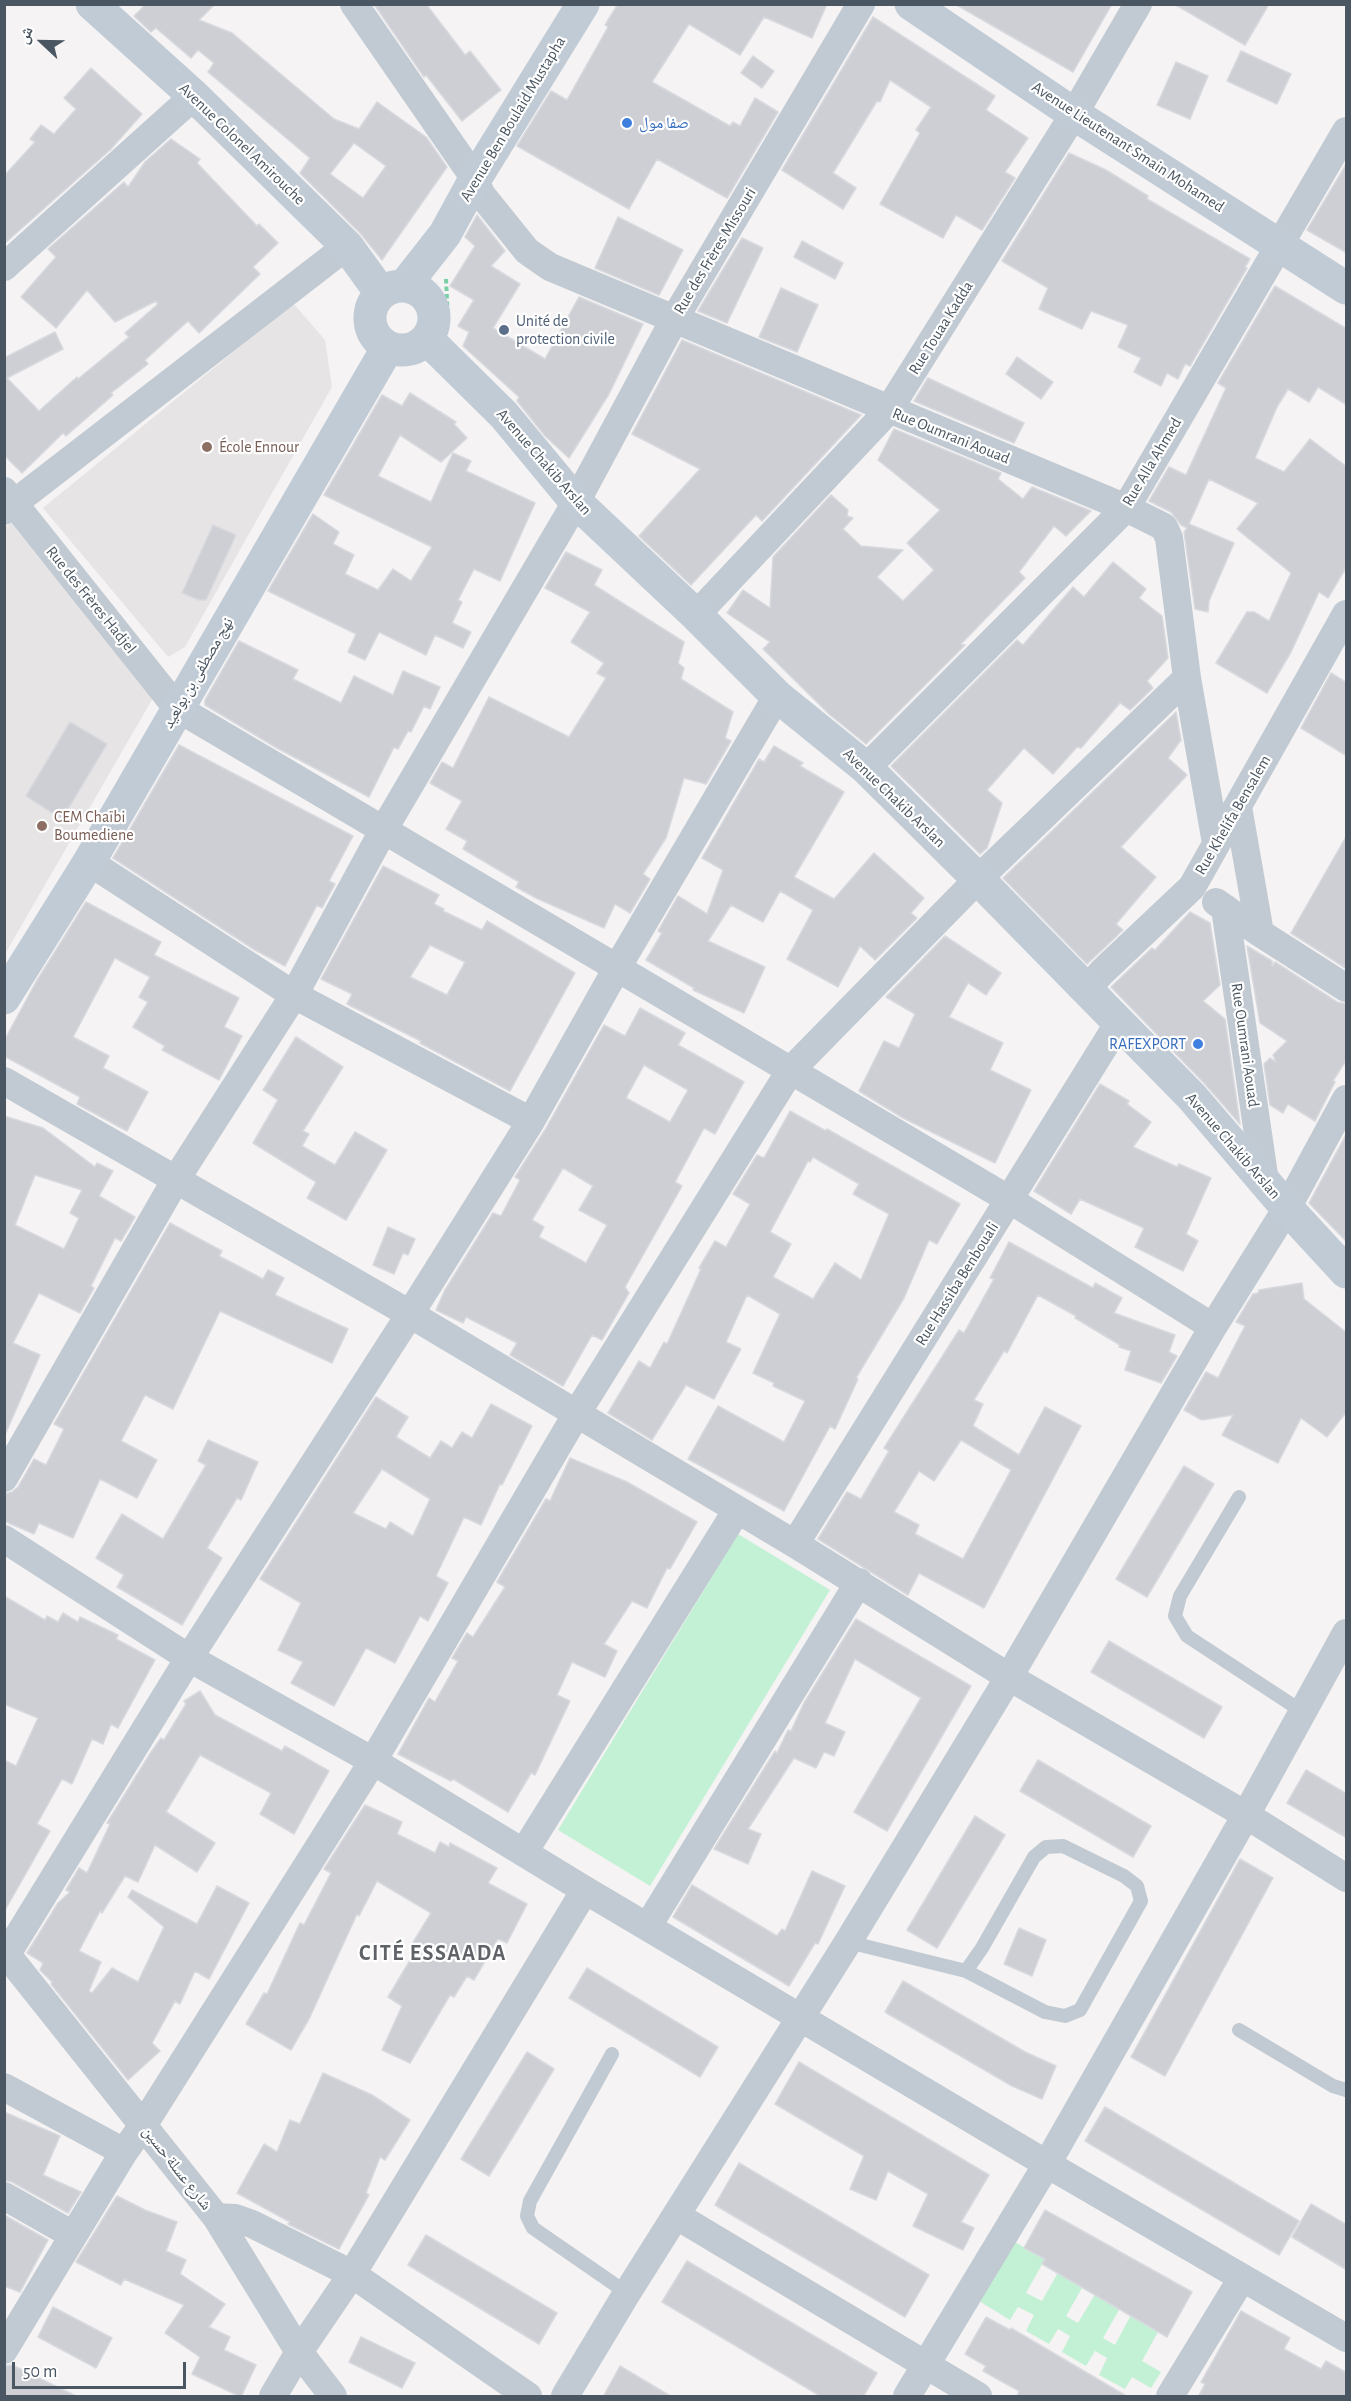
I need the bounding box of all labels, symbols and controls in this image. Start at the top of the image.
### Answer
north arrow [12,12,72,72]
text: ش [15,24,36,46]
street label: Avenue Ben Boulaid Mustapha [456,33,570,205]
street label: Avenue Lieutenant Smain Mohamed [1028,78,1228,216]
street label: Avenue Colonel Amirouche [175,79,309,209]
place label: صفا مول [639,113,689,133]
marker: صفا مول [620,116,634,130]
street label: Rue des Frères Missouri [670,184,760,318]
street label: Rue Touaa Kadda [905,278,977,378]
place label: Unité de protection civile [516,311,615,349]
marker: Unité de protection civile [497,323,511,337]
street label: Rue Oumrani Aouad [889,404,1013,468]
street label: Avenue Chakib Arslan [492,405,596,519]
street label: Rue Alla Ahmed [1118,414,1186,510]
place label: École Ennour [219,437,299,457]
marker: École Ennour [200,440,214,454]
street label: Rue des Frères Hadjel [42,542,140,658]
street label: نهج مصطفى بن بولعيد [158,614,238,732]
street label: Avenue Chakib Arslan [839,744,949,852]
street label: Rue Khelifa Bensalem [1191,752,1275,878]
place label: CEM Chaïbi Boumediene [54,807,134,845]
marker: CEM Chaïbi Boumediene [35,819,49,833]
street label: Rue Oumrani Aouad [1227,982,1263,1108]
place label: RAFEXPORT [1109,1034,1186,1054]
marker: RAFEXPORT [1191,1037,1205,1051]
street label: Avenue Chakib Arslan [1181,1089,1285,1203]
street label: Rue Hassiba Benbouali [911,1219,1003,1349]
district label: CITÉ ESSAADA [359,1940,507,1966]
street label: شارع عسلة حسين [138,2122,216,2214]
scale bar [15,2350,189,2388]
text: 50 m [23,2363,57,2381]

